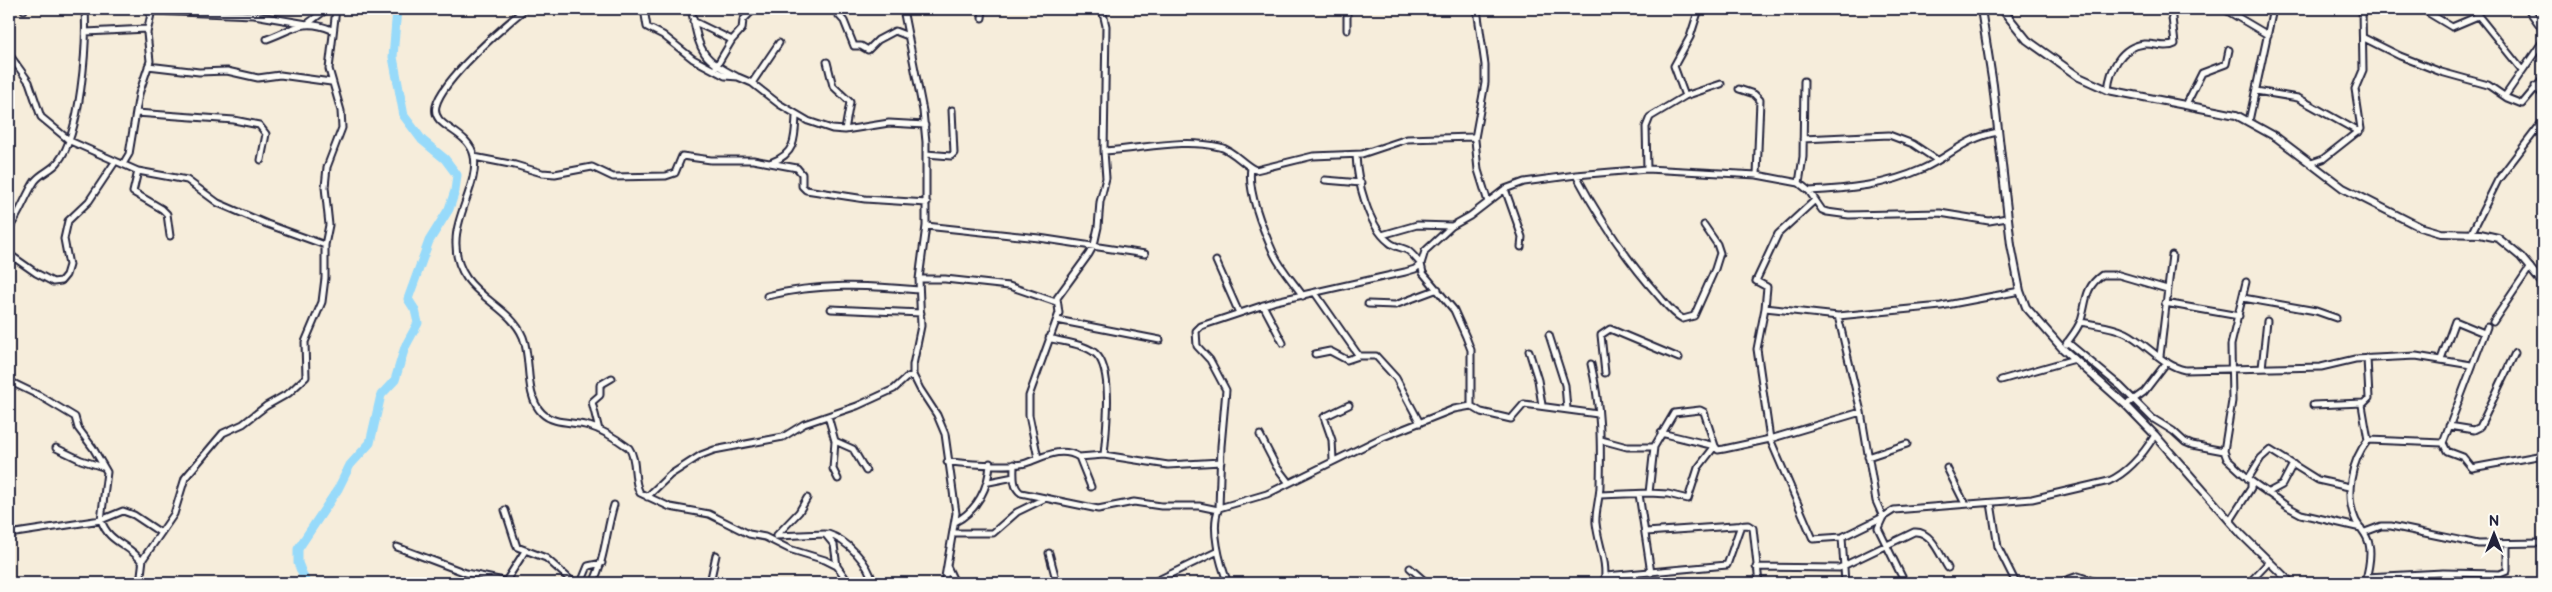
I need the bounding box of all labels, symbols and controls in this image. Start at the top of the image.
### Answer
north arrow [2470,510,2520,560]
text: N [2489,513,2499,530]

